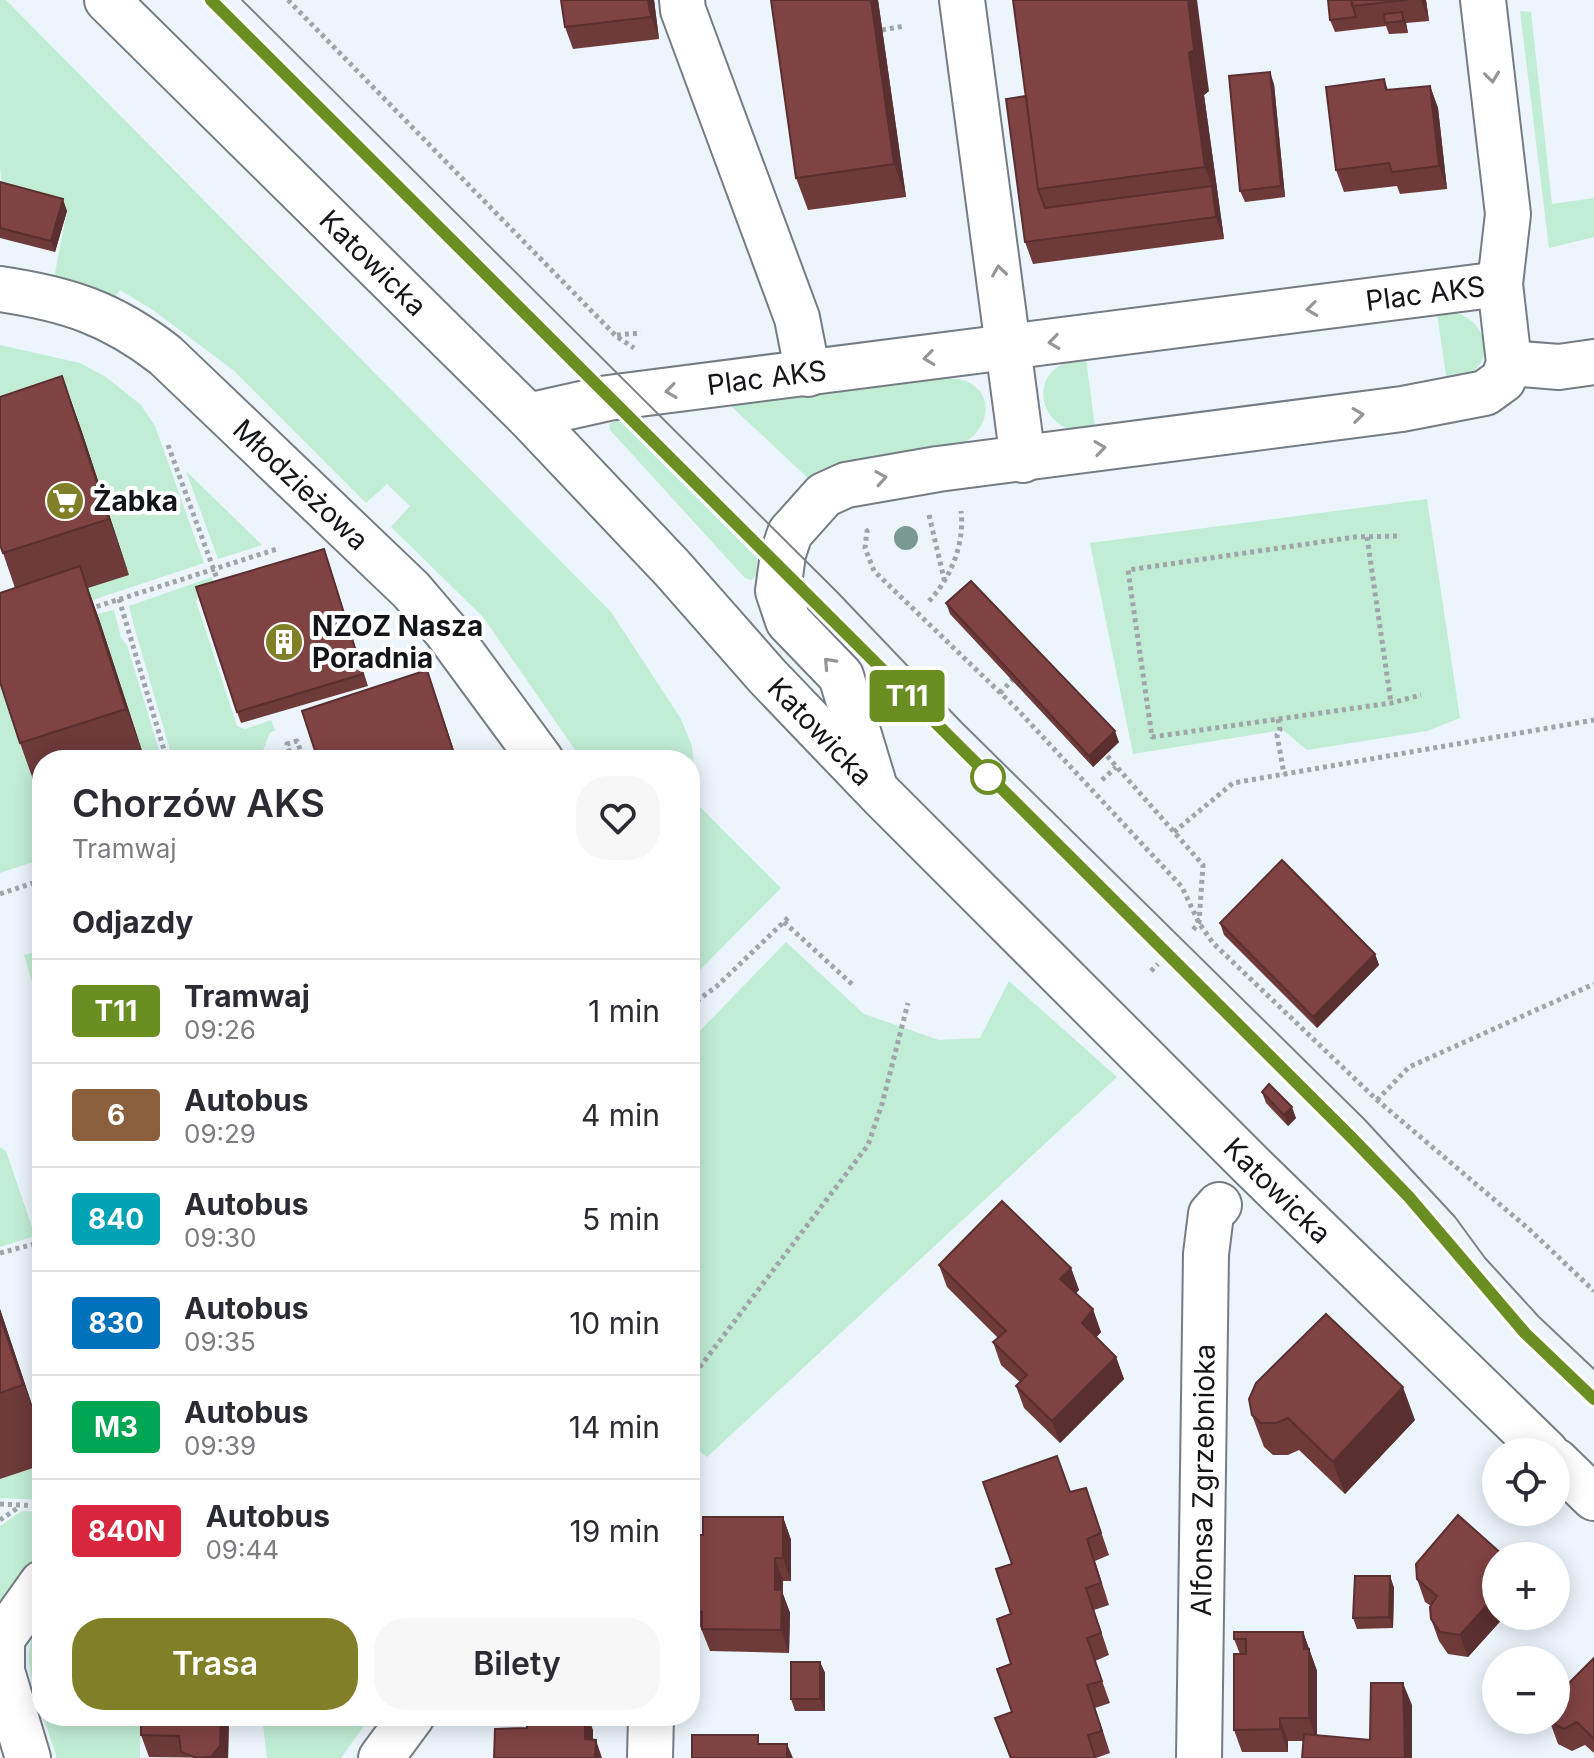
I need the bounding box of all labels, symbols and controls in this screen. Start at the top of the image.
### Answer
one-way arrow [1484,71,1501,84]
street label: Katowicka [313,203,434,323]
one-way arrow [990,264,1007,277]
street label: Plac AKS [1364,269,1487,318]
one-way arrow [1305,300,1318,317]
one-way arrow [1047,333,1061,350]
one-way arrow [922,349,936,366]
street label: Plac AKS [705,353,828,402]
one-way arrow [665,382,678,399]
one-way arrow [1352,406,1365,423]
street label: Młodzieżowa [226,412,376,557]
one-way arrow [1094,440,1107,457]
one-way arrow [874,470,888,487]
supermarket icon: Żabka [44,480,86,522]
place label: Żabka [93,483,178,518]
place label: NZOZ Nasza Poradnia [312,609,483,675]
building icon: NZOZ Nasza Poradnia [263,621,305,663]
one-way arrow [823,658,838,672]
street label: Katowicka [761,670,880,793]
line badge: T11 [861,670,953,722]
text: T11 [886,679,928,713]
unlabelled marker [971,760,1005,794]
button: heart [576,776,660,860]
text: Chorzów AKS [72,780,325,826]
text: Tramwaj [72,833,177,864]
text: Odjazdy [72,904,193,940]
text: Tramwaj [184,978,310,1014]
text: 1 min [588,993,660,1029]
text: T11 [95,994,137,1028]
text: 09:26 [184,1014,256,1045]
text: Autobus [184,1082,309,1118]
text: 4 min [581,1097,660,1133]
text: 6 [107,1098,125,1132]
text: 09:29 [184,1118,256,1149]
street label: Katowicka [1217,1131,1338,1251]
text: Autobus [184,1186,309,1222]
text: 5 min [582,1201,660,1237]
text: 840 [88,1202,144,1236]
text: 09:30 [184,1222,257,1253]
text: Autobus [184,1290,309,1326]
text: 10 min [569,1305,660,1341]
text: 830 [88,1306,144,1340]
text: 09:35 [184,1326,256,1357]
street label: Alfonsa Zgrzebnioka [1184,1344,1222,1616]
text: Autobus [184,1394,309,1430]
text: 14 min [569,1409,660,1445]
text: M3 [94,1410,138,1444]
text: 09:39 [184,1430,256,1461]
map controls [1482,1438,1570,1734]
button: locate [1482,1438,1570,1526]
text: Autobus [205,1498,330,1534]
text: 19 min [569,1513,660,1549]
text: 840N [88,1514,165,1548]
text: 09:44 [205,1534,279,1565]
button: + [1482,1542,1570,1630]
button: Trasa [72,1618,358,1710]
button: Bilety [374,1618,660,1710]
button: − [1482,1646,1570,1734]

